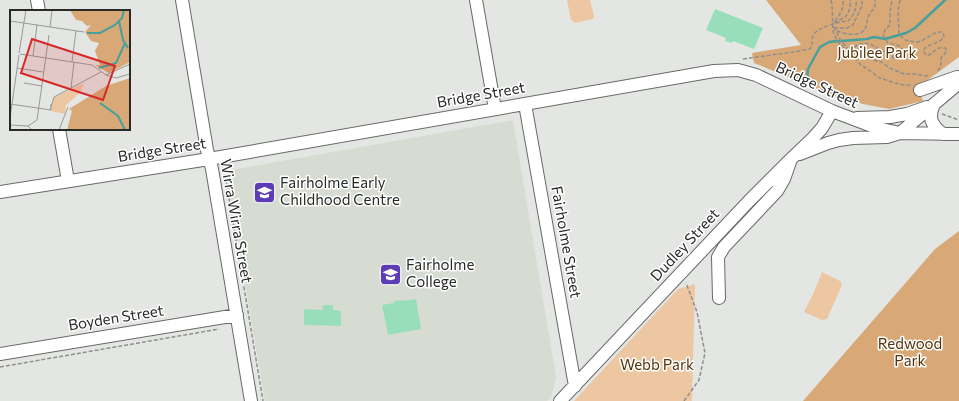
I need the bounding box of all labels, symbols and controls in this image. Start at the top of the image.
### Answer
inset map [10,10,130,130]
park label: Jubilee Park [837,43,917,61]
street label: Bridge Street [773,57,862,111]
street label: Bridge Street [435,77,526,111]
street label: Bridge Street [116,133,207,165]
street label: Wirra Wirra Street [217,157,257,284]
place label: Fairholme Early Childhood Centre [280,173,400,208]
school or university icon: Fairholme Early Childhood Centre [252,179,278,205]
street label: Fairholme Street [548,184,586,299]
street label: Dudley Street [646,204,722,284]
place label: Fairholme College [406,255,474,290]
school or university icon: Fairholme College [378,261,404,287]
street label: Boyden Street [67,301,165,333]
park label: Redwood Park [878,334,942,369]
park label: Webb Park [620,355,694,373]

